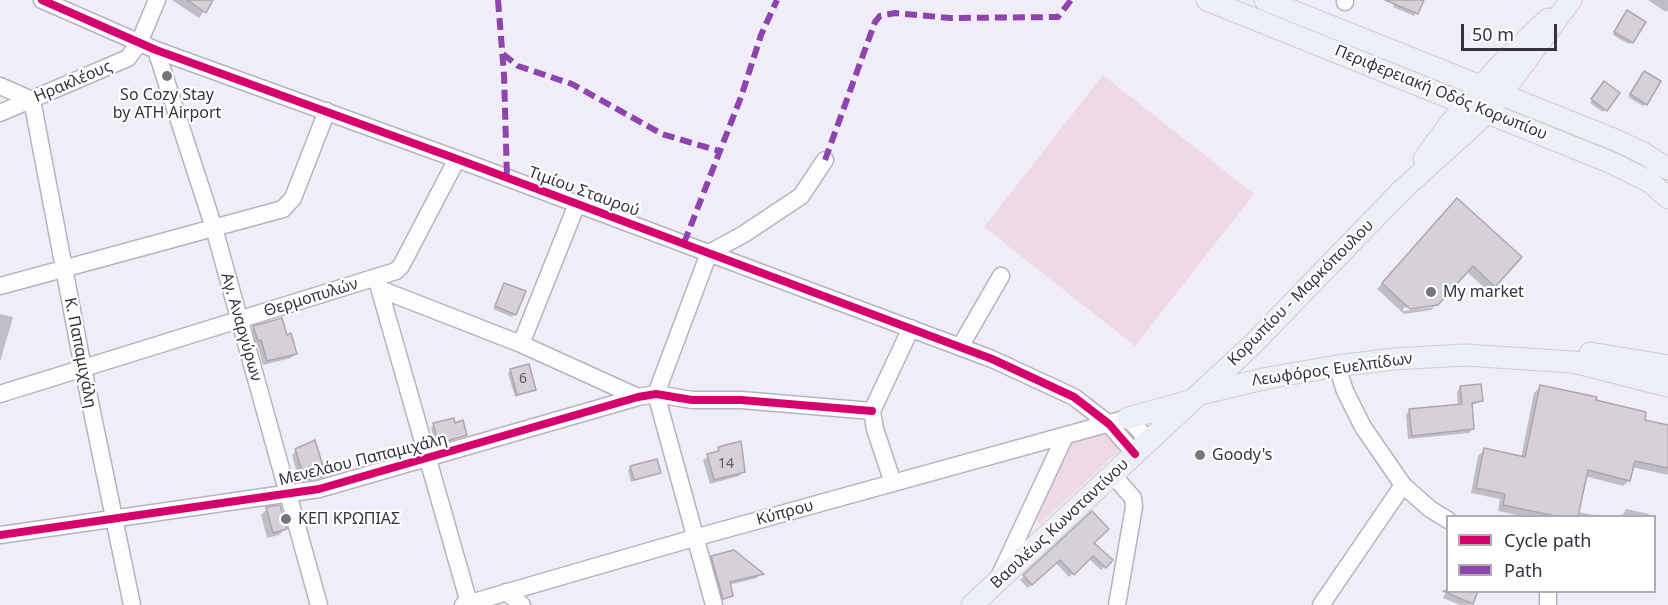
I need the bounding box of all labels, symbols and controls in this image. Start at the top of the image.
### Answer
scale bar [1464,12,1560,50]
text: 50 m [1472,22,1514,46]
street label: Περιφερειακή Οδός Κορωπίου [1332,41,1550,145]
street label: Ηρακλέους [31,57,115,107]
marker: So Cozy Stay by ATH Airport [160,69,174,83]
place label: So Cozy Stay by ATH Airport [113,85,221,123]
street label: Τιμίου Σταυρού [526,163,642,221]
street label: Κορωπίου - Μαρκόπουλου [1224,216,1378,370]
street label: Αγ. Αναργύρων [216,271,266,383]
street label: Θερμοπυλών [262,275,360,321]
place label: My market [1443,282,1524,302]
marker: My market [1424,285,1438,299]
street label: Κ. Παπαμιχάλη [60,296,100,410]
street label: Λεωφόρος Ευελπίδων [1250,349,1414,391]
house number: 6 [519,371,527,387]
street label: Μενελάου Παπαμιχάλη [277,430,449,490]
place label: Goody's [1212,445,1272,465]
marker: Goody's [1193,448,1207,462]
street label: Βασιλέως Κωνσταντίνου [987,455,1133,593]
house number: 14 [718,456,734,472]
street label: Κύπρου [754,496,816,530]
place label: ΚΕΠ ΚΡΩΠΙΑΣ [298,509,400,529]
marker: ΚΕΠ ΚΡΩΠΙΑΣ [279,512,293,526]
legend [1446,515,1656,593]
text: Cycle path [1504,528,1591,552]
text: Path [1504,558,1543,582]

